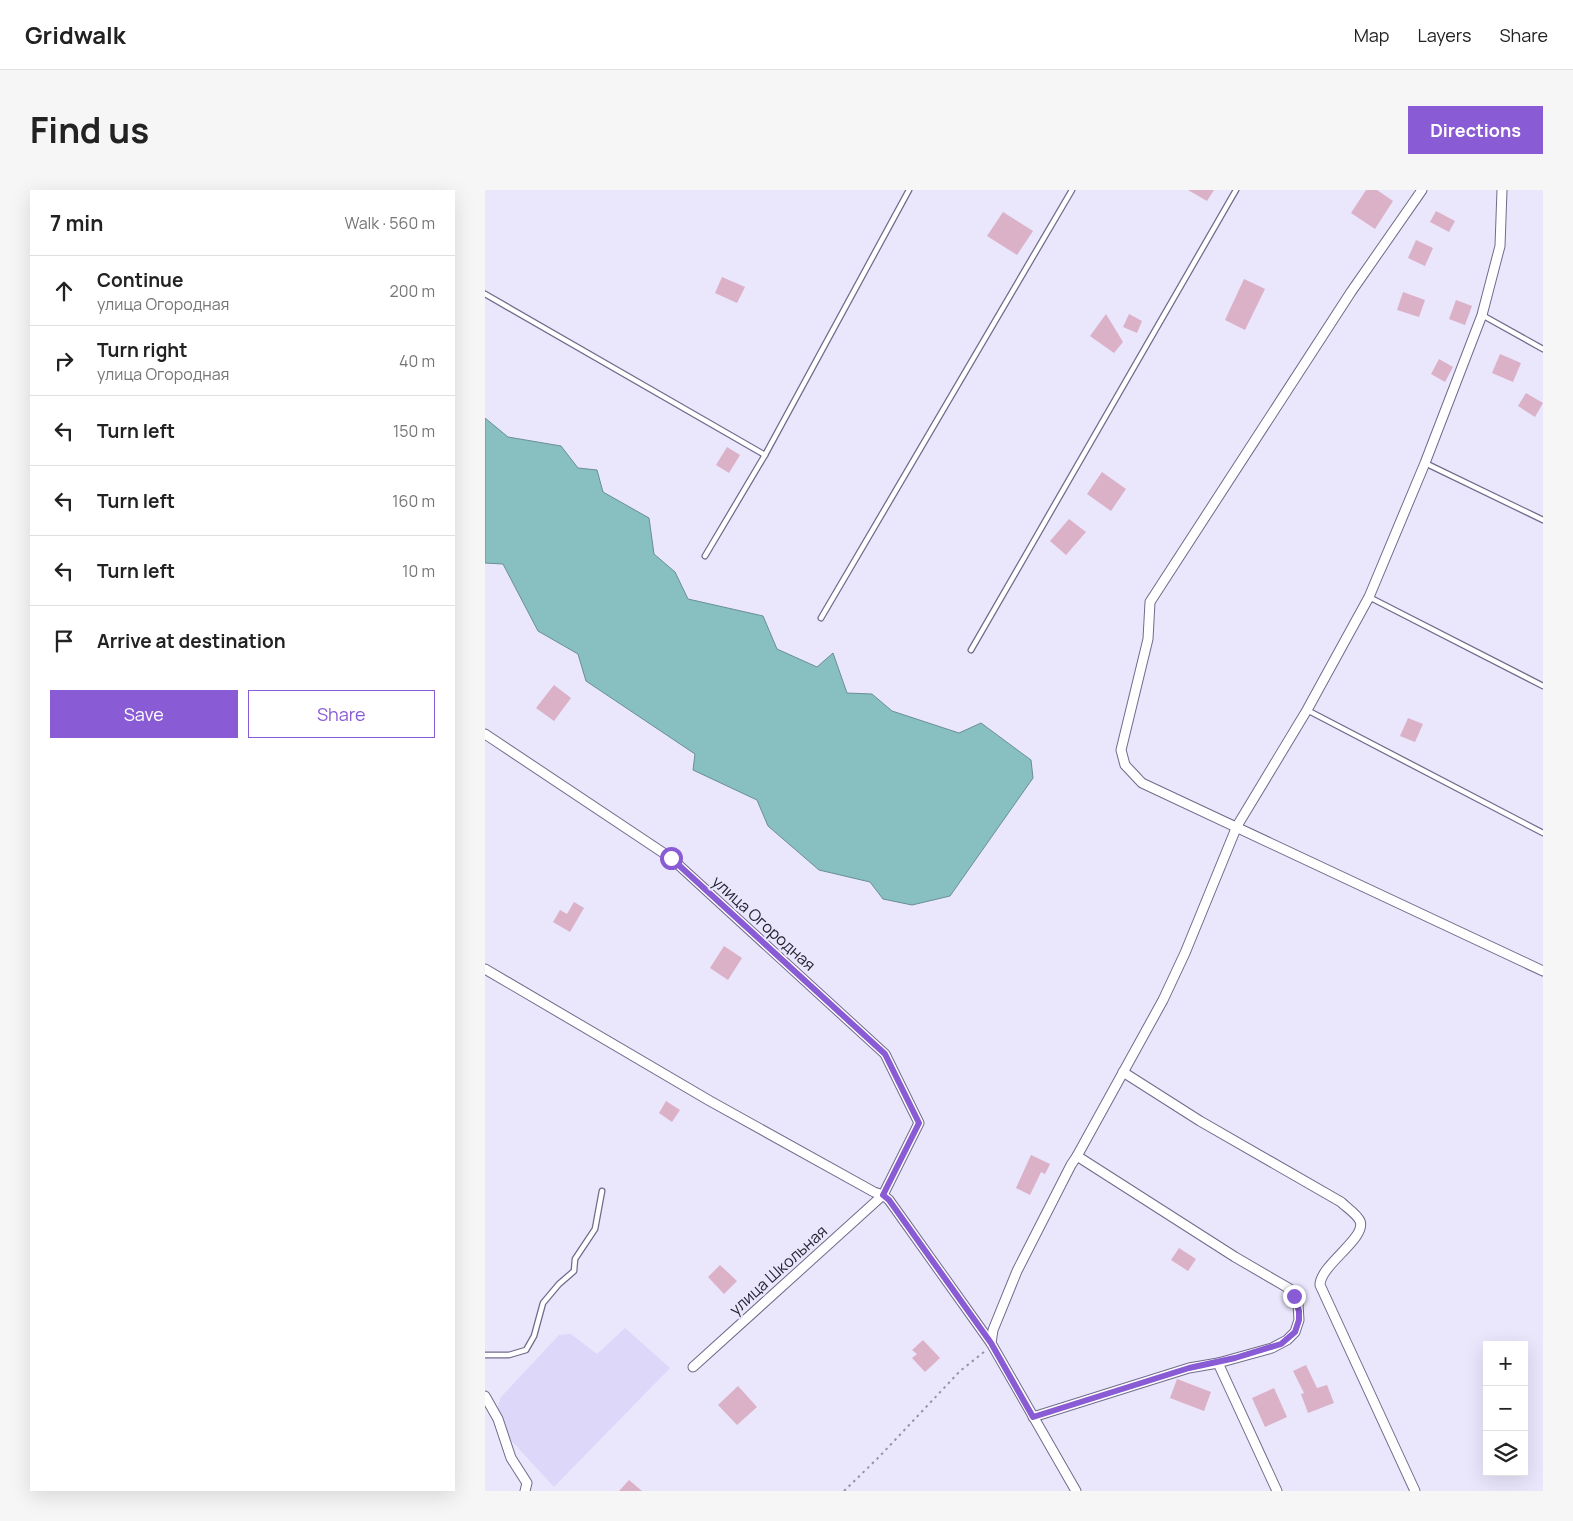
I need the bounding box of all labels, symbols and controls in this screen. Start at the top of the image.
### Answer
text: Gridwalk [25,18,126,51]
text: Map [1354,23,1389,47]
text: Layers [1417,23,1471,47]
text: Share [1499,23,1548,47]
text: Find us [30,106,149,154]
button: Directions [1408,106,1543,154]
text: 7 min [50,209,103,237]
text: Walk · 560 m [344,212,435,234]
text: Continue [97,267,183,293]
icon: ahead [50,277,78,305]
text: 200 m [390,280,435,302]
text: улица Огородная [97,293,229,315]
text: Turn right [97,337,187,363]
icon: right [50,347,78,375]
text: 40 m [399,350,435,372]
text: улица Огородная [97,363,229,385]
icon: left [50,417,78,445]
text: Turn left [97,418,175,444]
text: 150 m [393,420,435,442]
icon: left [50,487,78,515]
text: Turn left [97,488,175,514]
text: 160 m [392,490,435,512]
icon: left [50,557,78,585]
text: Turn left [97,558,175,584]
text: 10 m [402,560,435,582]
icon: arrive [50,627,78,655]
text: Arrive at destination [97,628,286,654]
button: Save [50,690,238,738]
button: Share [248,690,435,738]
route start [660,847,683,870]
street label: улица Огородная [707,871,821,975]
street label: улица Школьная [724,1220,832,1320]
route end [1283,1285,1306,1308]
map controls [1483,1341,1528,1476]
button: + [1483,1341,1528,1386]
button: − [1483,1386,1528,1431]
button: layers [1483,1431,1528,1476]

